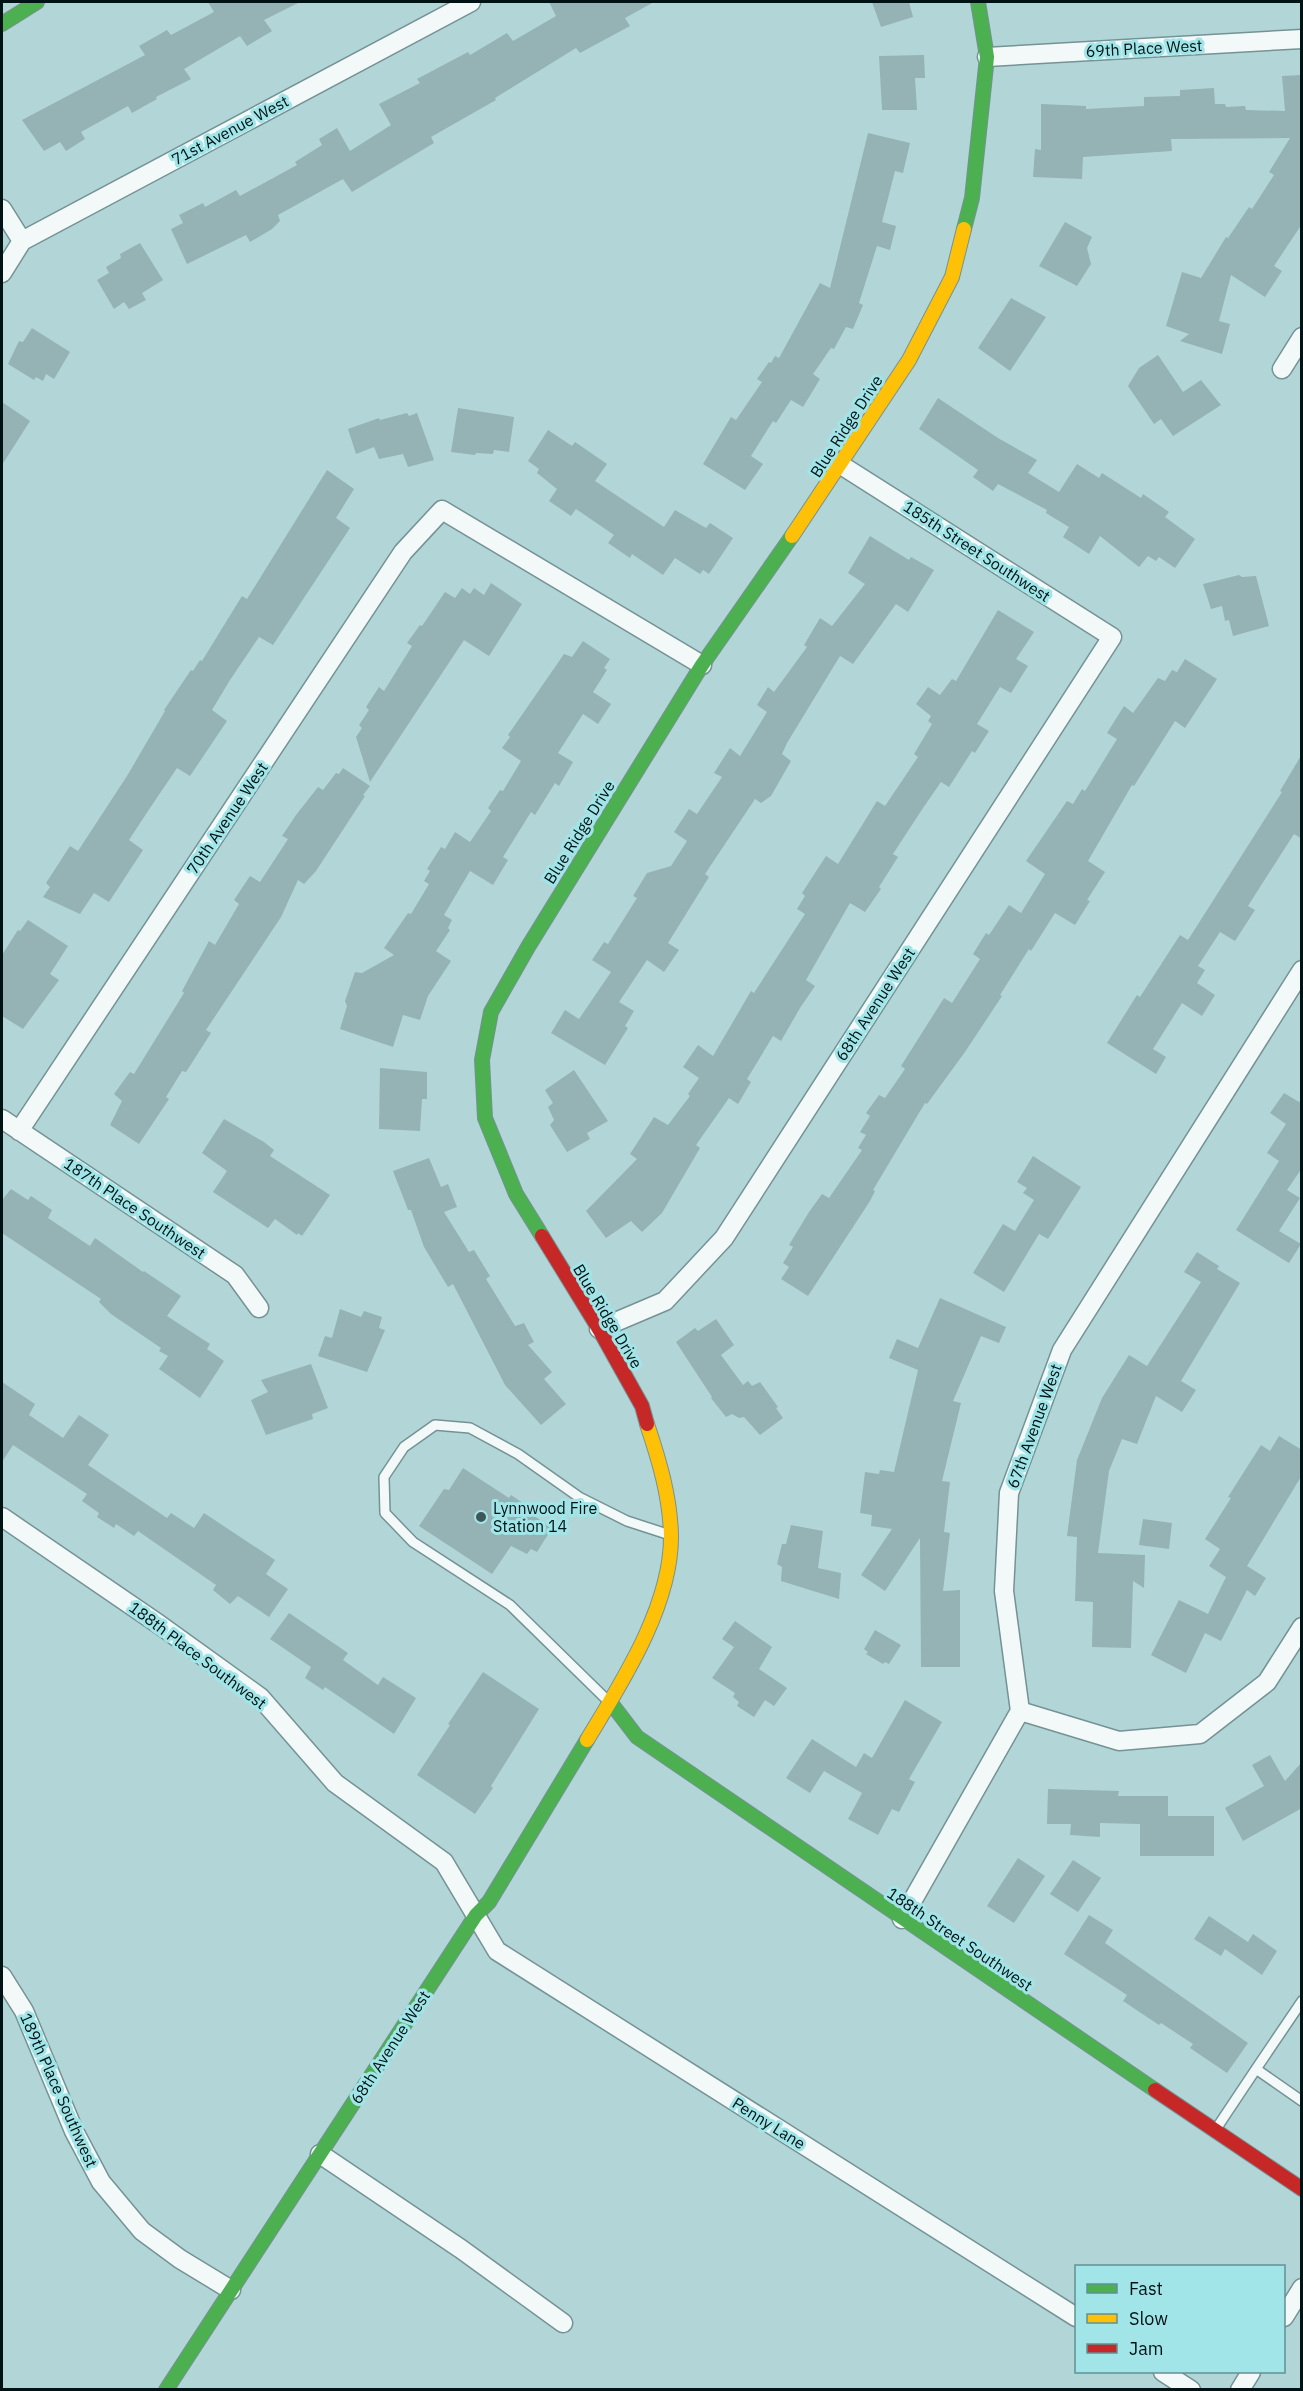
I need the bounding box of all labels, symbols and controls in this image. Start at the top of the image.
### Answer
street label: 69th Place West [1085,35,1203,61]
street label: 71st Avenue West [168,91,292,169]
street label: Blue Ridge Drive [805,371,887,481]
street label: 185th Street Southwest [900,496,1054,606]
street label: 70th Avenue West [182,758,272,878]
street label: Blue Ridge Drive [539,776,619,887]
street label: 68th Avenue West [831,944,919,1064]
street label: 187th Place Southwest [60,1153,210,1263]
street label: Blue Ridge Drive [569,1260,647,1372]
street label: 67th Avenue West [1002,1361,1066,1491]
place label: Lynnwood Fire Station 14 [493,1498,597,1536]
marker: Lynnwood Fire Station 14 [474,1510,488,1524]
street label: 188th Place Southwest [125,1597,271,1713]
street label: 188th Street Southwest [883,1883,1037,1995]
street label: 68th Avenue West [346,1987,434,2107]
street label: 189th Place Southwest [16,2010,102,2170]
street label: Penny Lane [729,2093,809,2153]
legend [1075,2265,1285,2373]
text: Fast [1129,2277,1163,2300]
text: Slow [1129,2307,1168,2330]
text: Jam [1129,2337,1164,2360]

